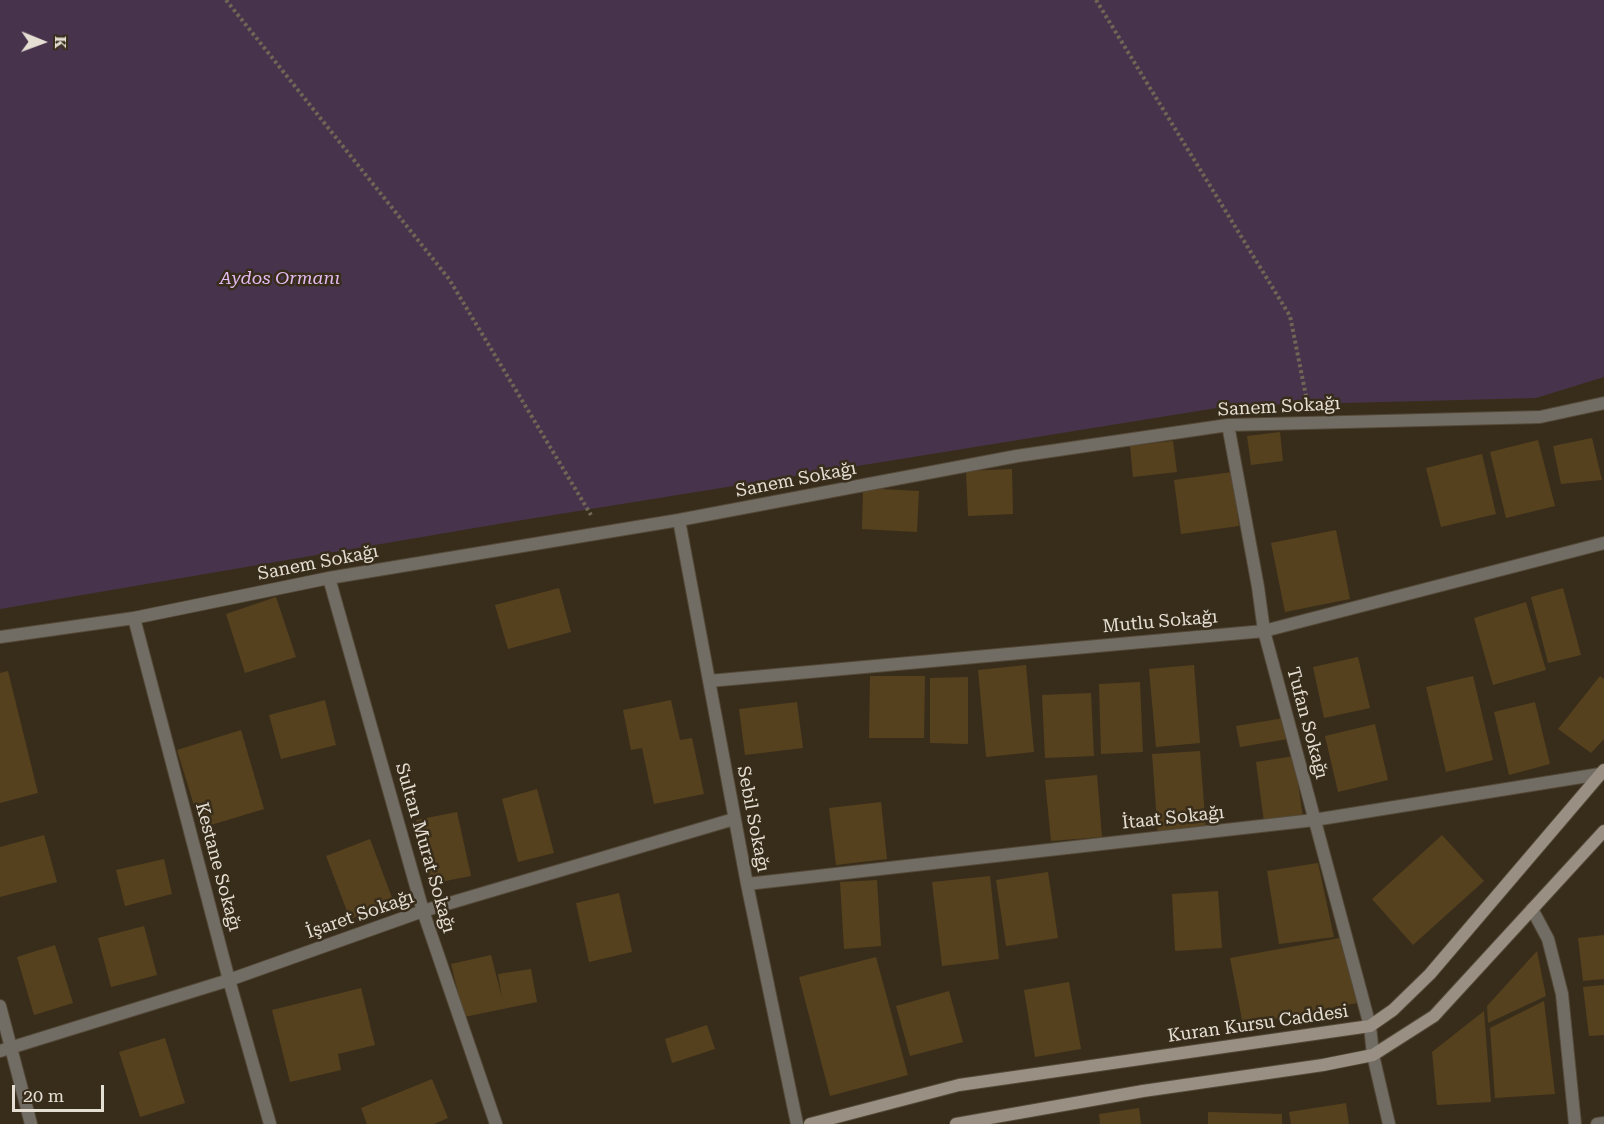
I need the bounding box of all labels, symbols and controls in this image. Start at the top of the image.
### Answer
north arrow [12,12,72,72]
text: K [51,36,70,49]
park label: Aydos Ormanı [220,268,340,290]
street label: Sanem Sokağı [1217,393,1341,421]
street label: Sanem Sokağı [734,458,858,502]
street label: Sanem Sokağı [256,541,380,585]
street label: Mutlu Sokağı [1102,606,1218,638]
street label: Tufan Sokağı [1282,665,1332,781]
street label: Sultan Murat Sokağı [390,760,460,936]
street label: Sebil Sokağı [732,764,774,874]
street label: Kestane Sokağı [190,800,246,934]
street label: İtaat Sokağı [1121,802,1225,834]
street label: İşaret Sokağı [303,886,417,944]
street label: Kuran Kursu Caddesi [1166,1001,1350,1047]
scale bar [15,1073,106,1111]
text: 20 m [23,1085,64,1106]

